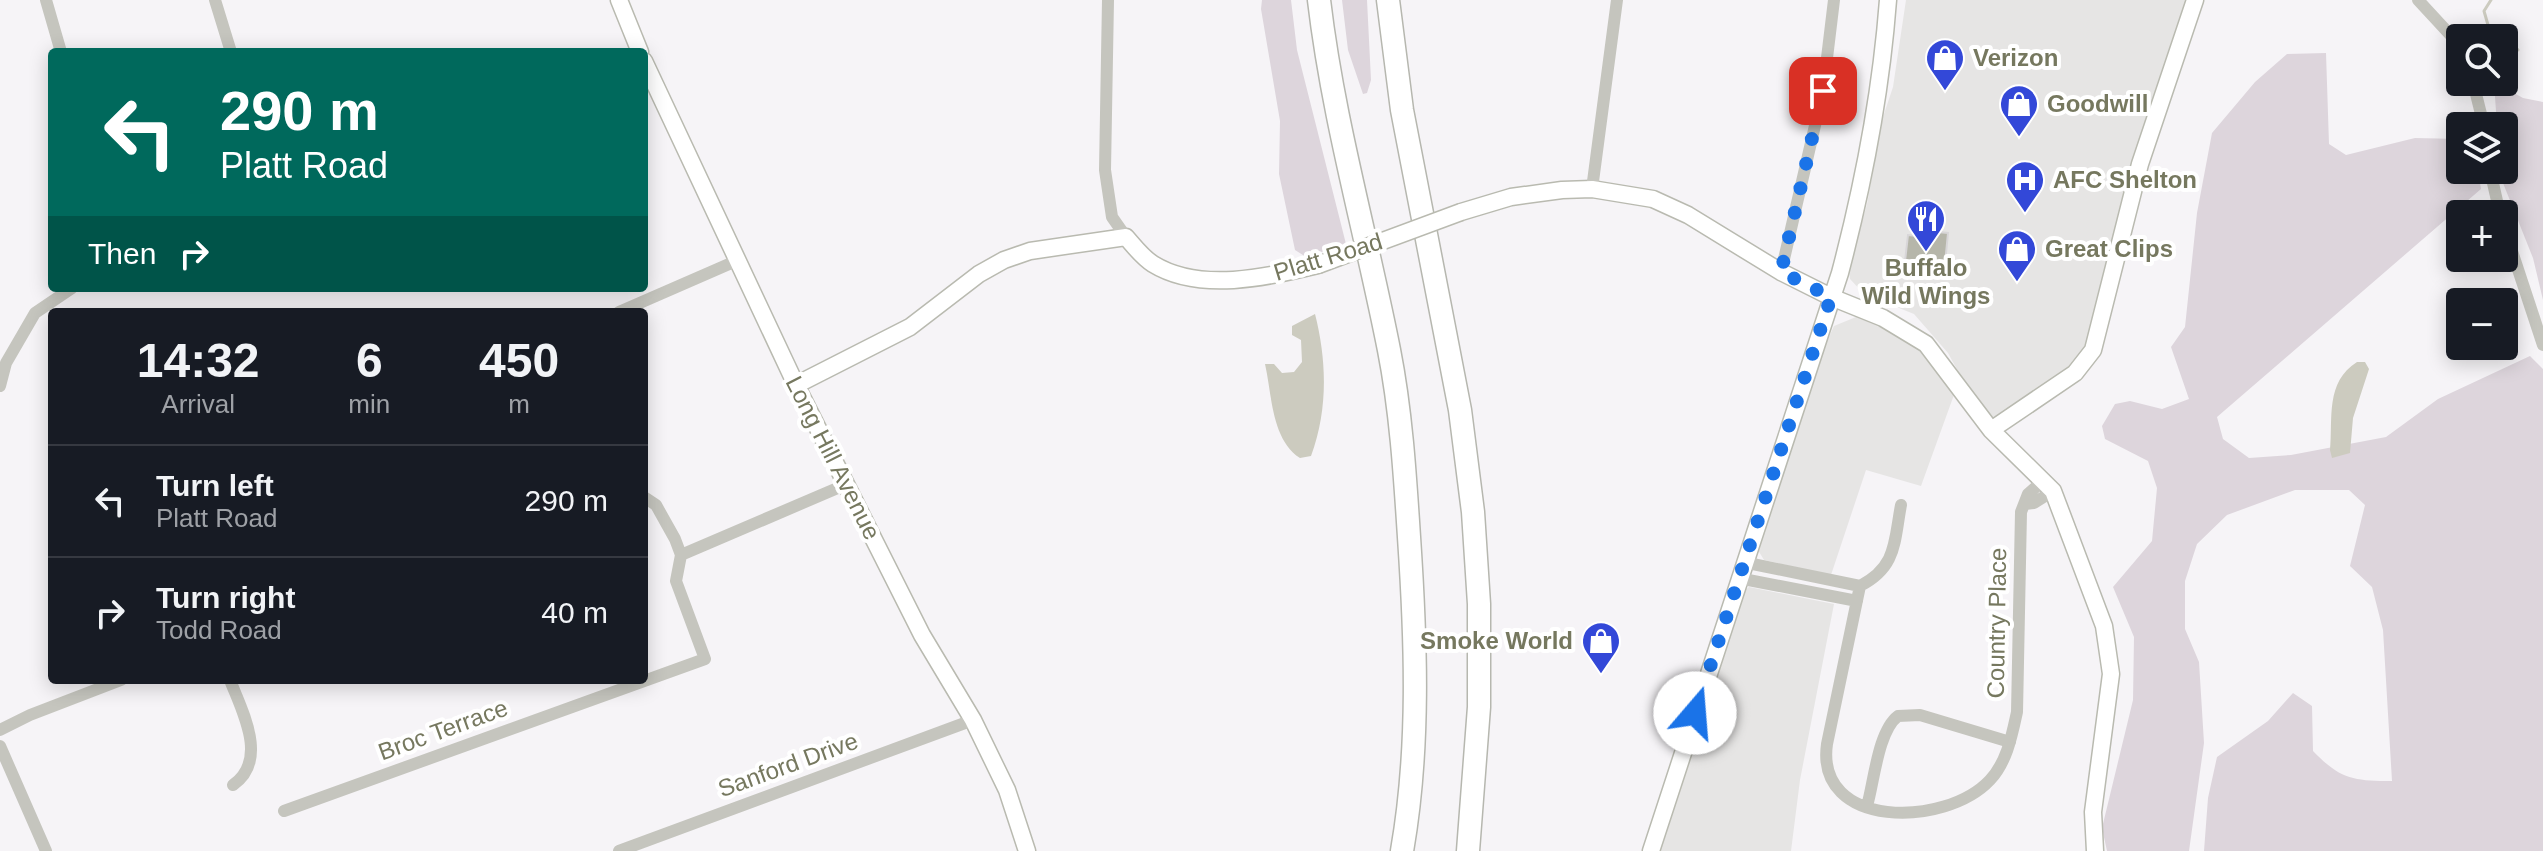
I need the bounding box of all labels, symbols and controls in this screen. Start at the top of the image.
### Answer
map controls [2446,24,2518,360]
button: search [2446,24,2518,96]
shop icon: Verizon [1924,37,1966,92]
place label: Verizon [1973,44,2058,71]
pin [1789,57,1857,125]
icon: arrive [1801,69,1845,113]
text: 290 m [220,79,379,142]
icon: left [88,80,192,184]
shop icon: Goodwill [1998,83,2040,138]
place label: Goodwill [2047,90,2148,117]
button: layers [2446,112,2518,184]
text: Platt Road [220,145,388,186]
hospital icon: AFC Shelton [2004,159,2046,214]
place label: AFC Shelton [2053,166,2197,193]
restaurant icon: Buffalo Wild Wings [1905,198,1947,253]
button: + [2446,200,2518,272]
street label: Platt Road [1270,227,1385,286]
shop icon: Great Clips [1996,228,2038,283]
icon: right [172,232,216,276]
place label: Great Clips [2045,235,2173,262]
text: Then [88,237,156,270]
place label: Buffalo Wild Wings [1862,254,1990,309]
button: − [2446,288,2518,360]
text: 14:32 [137,334,260,387]
text: 6 [356,334,383,387]
text: 450 [479,334,559,387]
street label: Long Hill Avenue [781,372,886,544]
text: Arrival [161,389,235,419]
text: min [348,389,390,419]
text: m [508,389,530,419]
text: Turn left [156,469,274,502]
icon: left [88,479,132,523]
text: 290 m [525,484,608,517]
text: Platt Road [156,503,277,533]
street label: Country Place [1982,547,2011,699]
text: Turn right [156,581,295,614]
icon: right [88,591,132,635]
text: 40 m [541,596,608,629]
text: Todd Road [156,615,282,645]
shop icon: Smoke World [1580,620,1622,675]
place label: Smoke World [1420,627,1573,654]
position arrow [1653,671,1737,755]
street label: Broc Terrace [374,694,511,765]
street label: Sanford Drive [714,727,861,802]

